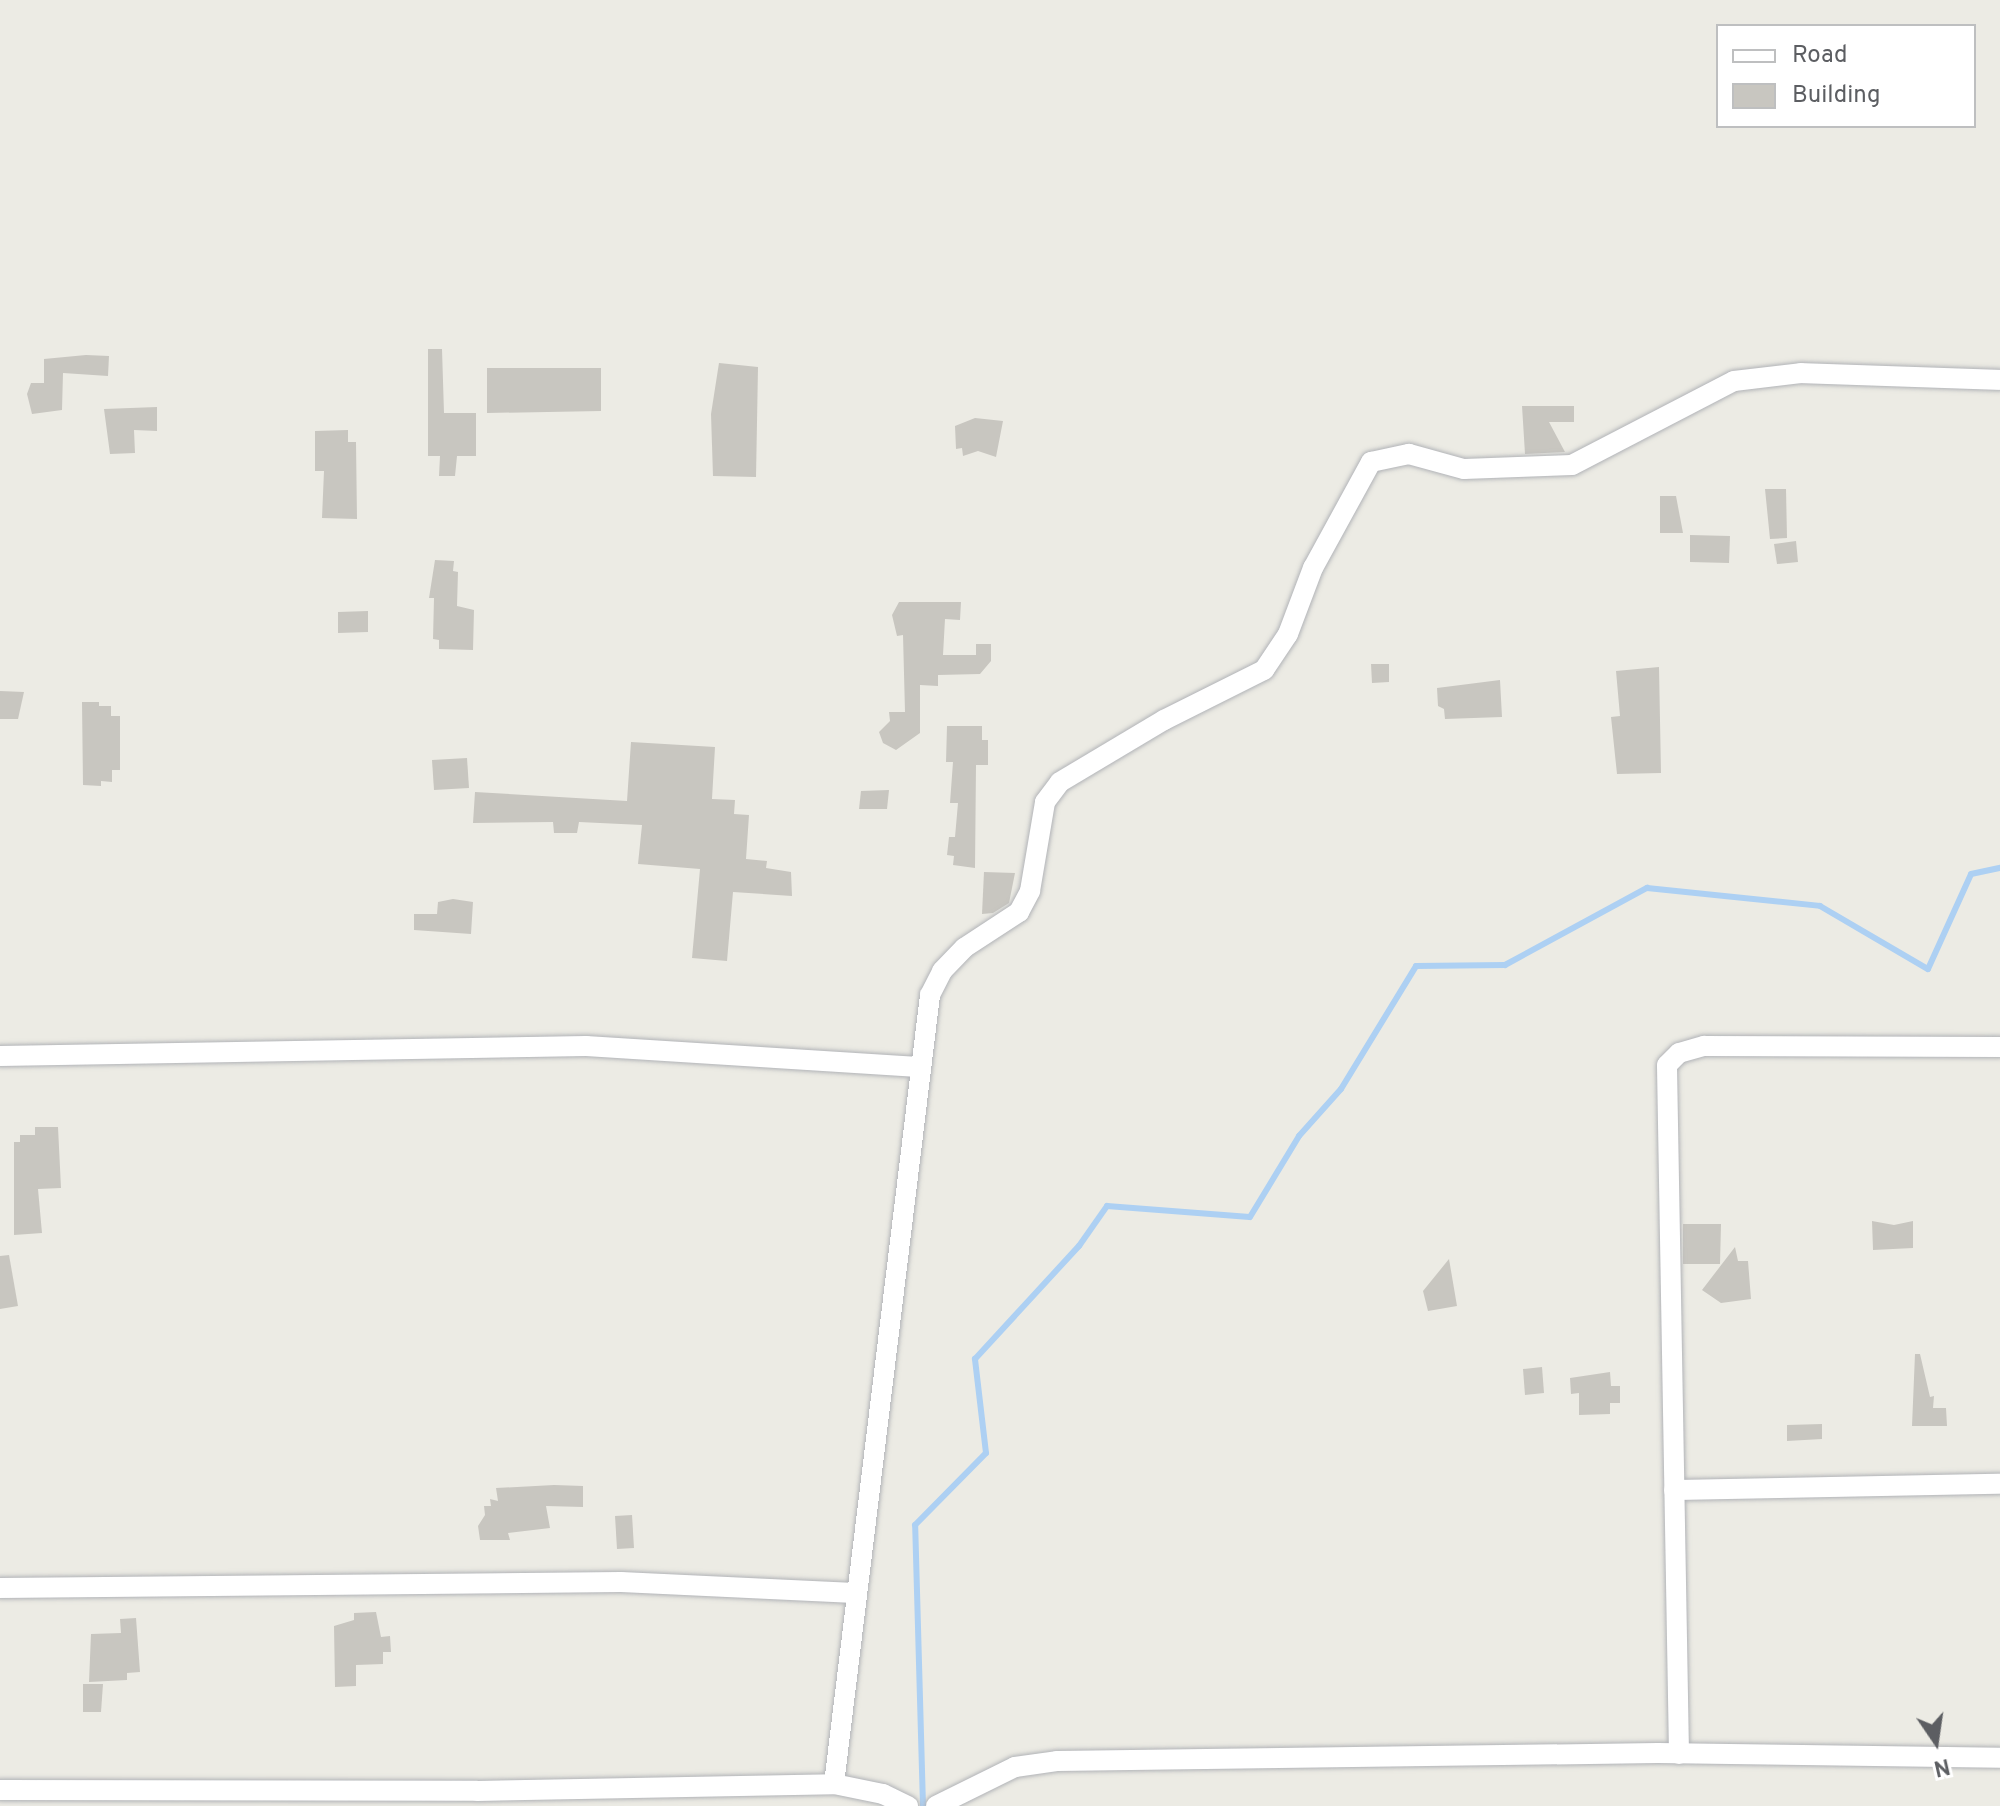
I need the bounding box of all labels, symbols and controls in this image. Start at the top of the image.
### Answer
legend [1716,24,1976,128]
text: Road [1792,41,1848,71]
text: Building [1792,81,1881,111]
north arrow [1896,1702,1976,1782]
text: N [1931,1751,1952,1781]

